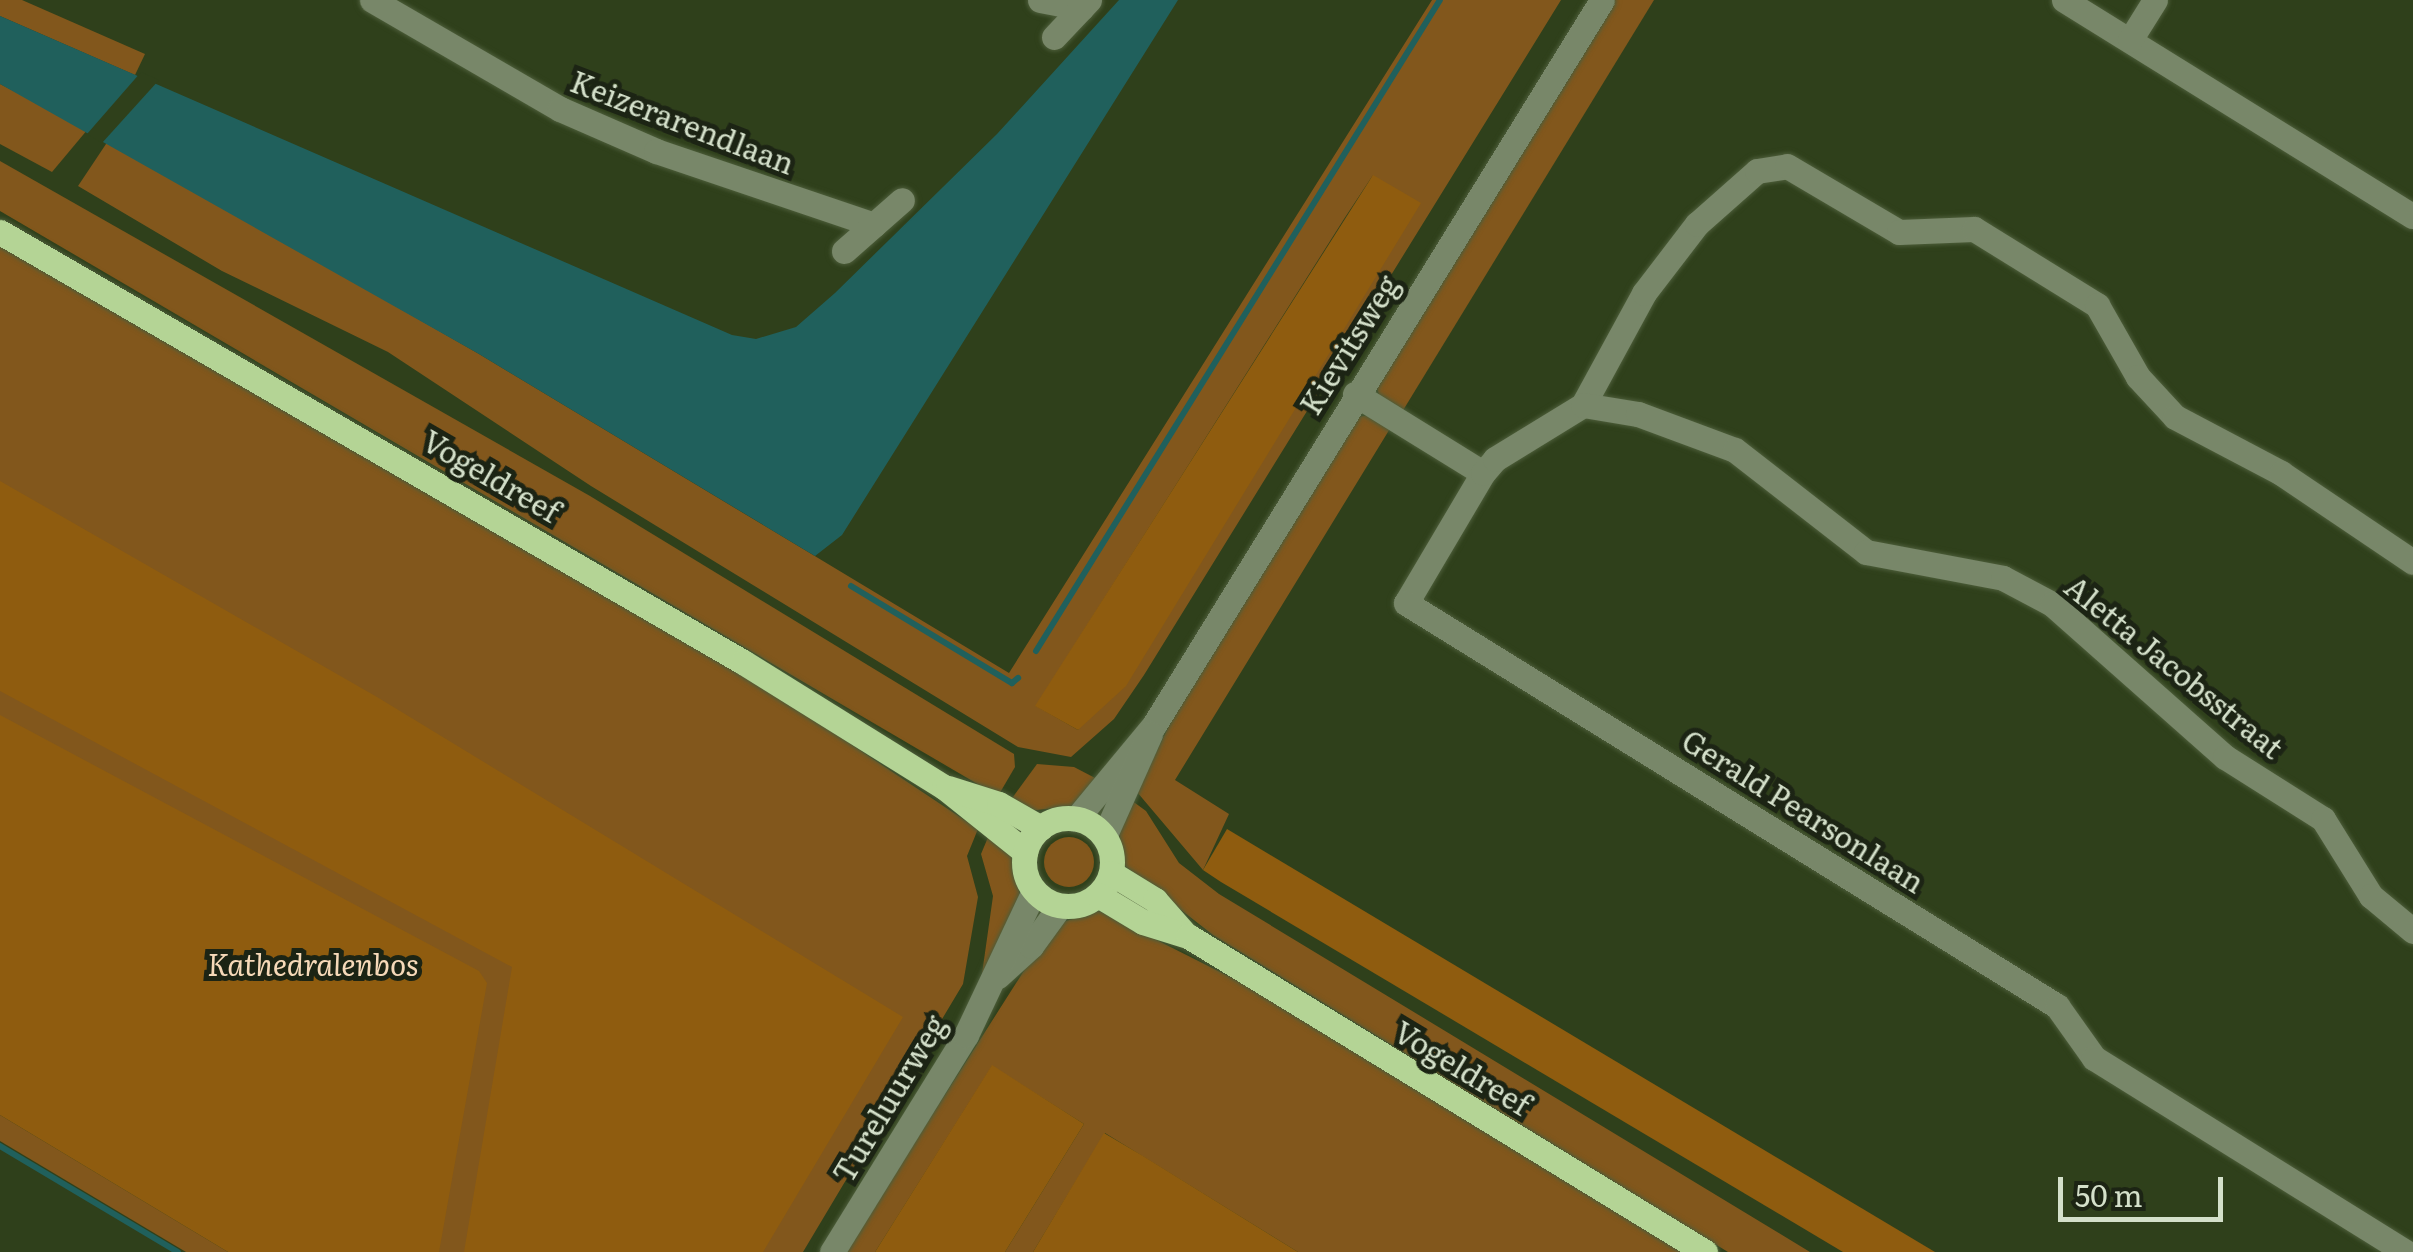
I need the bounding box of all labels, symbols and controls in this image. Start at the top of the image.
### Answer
street label: Keizerarendlaan [566,62,800,180]
street label: Kievitsweg [1291,268,1405,420]
street label: Vogeldreef [417,421,567,529]
street label: Aletta Jacobsstraat [2059,567,2291,765]
street label: Gerald Pearsonlaan [1676,721,1932,899]
park label: Kathedralenbos [207,945,419,981]
street label: Tureluurweg [824,1008,952,1188]
street label: Vogeldreef [1388,1012,1538,1122]
scale bar [2063,1157,2228,1219]
text: 50 m [2075,1172,2143,1216]

